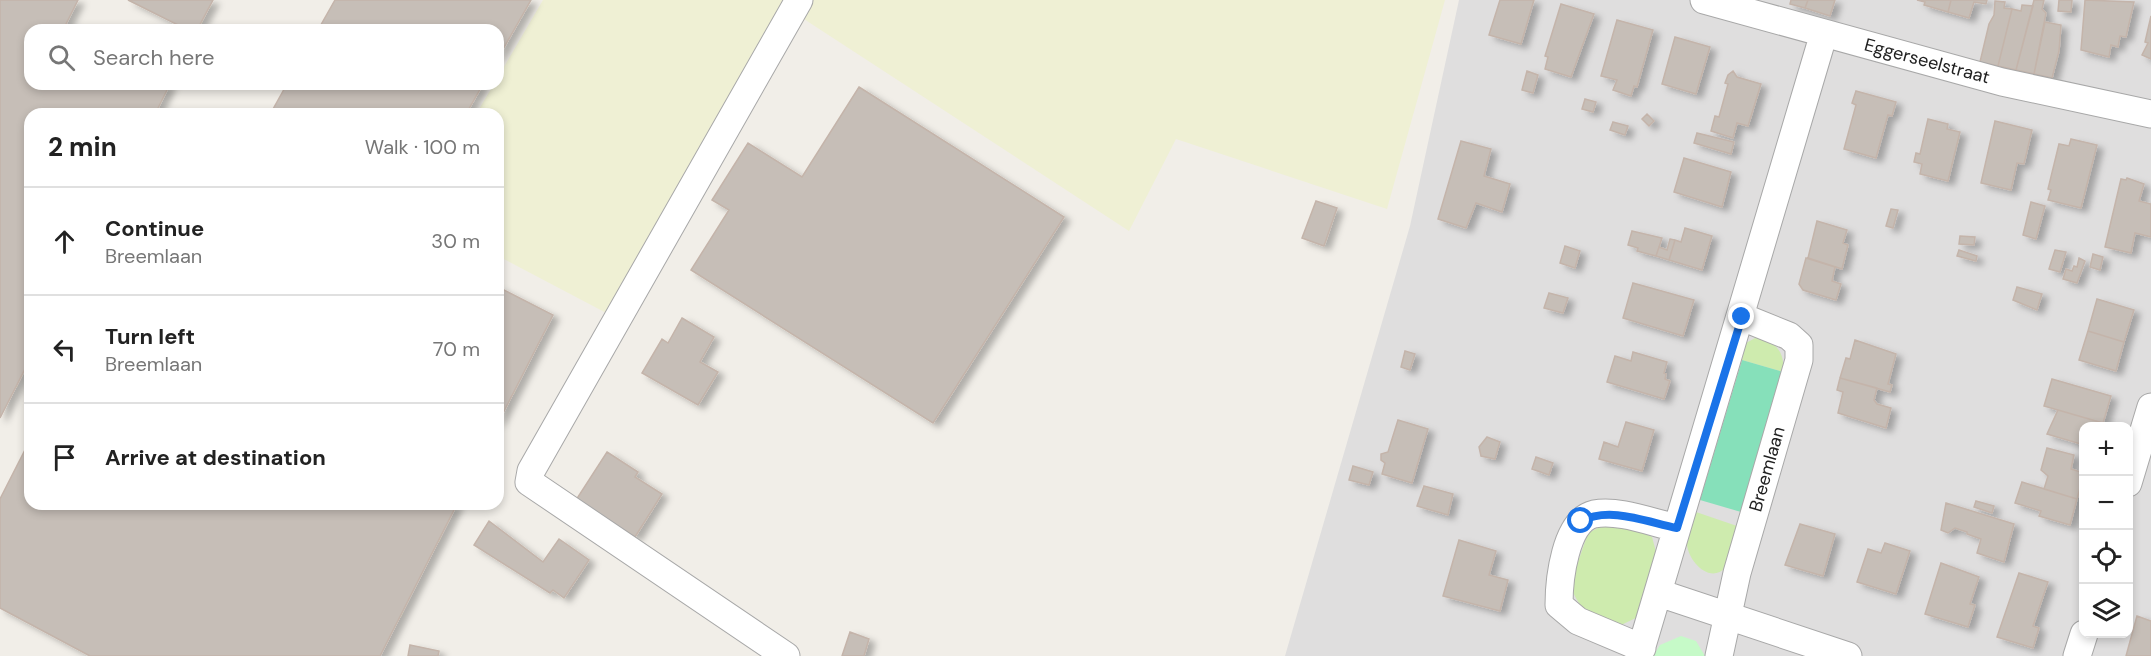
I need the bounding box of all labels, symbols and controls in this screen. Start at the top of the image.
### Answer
search box [24,24,504,90]
street label: Eggerseelstraat [1862,33,1992,89]
icon: search [45,41,78,74]
text: Search here [93,43,214,72]
text: 2 min [48,130,117,164]
text: Walk · 100 m [365,134,480,160]
text: Continue [105,214,204,243]
icon: ahead [48,225,81,258]
text: 30 m [431,228,480,254]
text: Breemlaan [105,243,202,269]
route end [1728,303,1754,329]
text: Turn left [105,322,195,351]
icon: left [48,333,81,366]
text: 70 m [433,336,480,362]
text: Breemlaan [105,351,202,377]
map controls [2079,422,2133,638]
button: + [2079,422,2133,476]
street label: Breemlaan [1743,424,1791,514]
icon: arrive [48,441,81,474]
text: Arrive at destination [105,443,326,472]
button: − [2079,476,2133,530]
route start [1567,507,1593,533]
button: locate [2079,530,2133,584]
button: layers [2079,584,2133,638]

